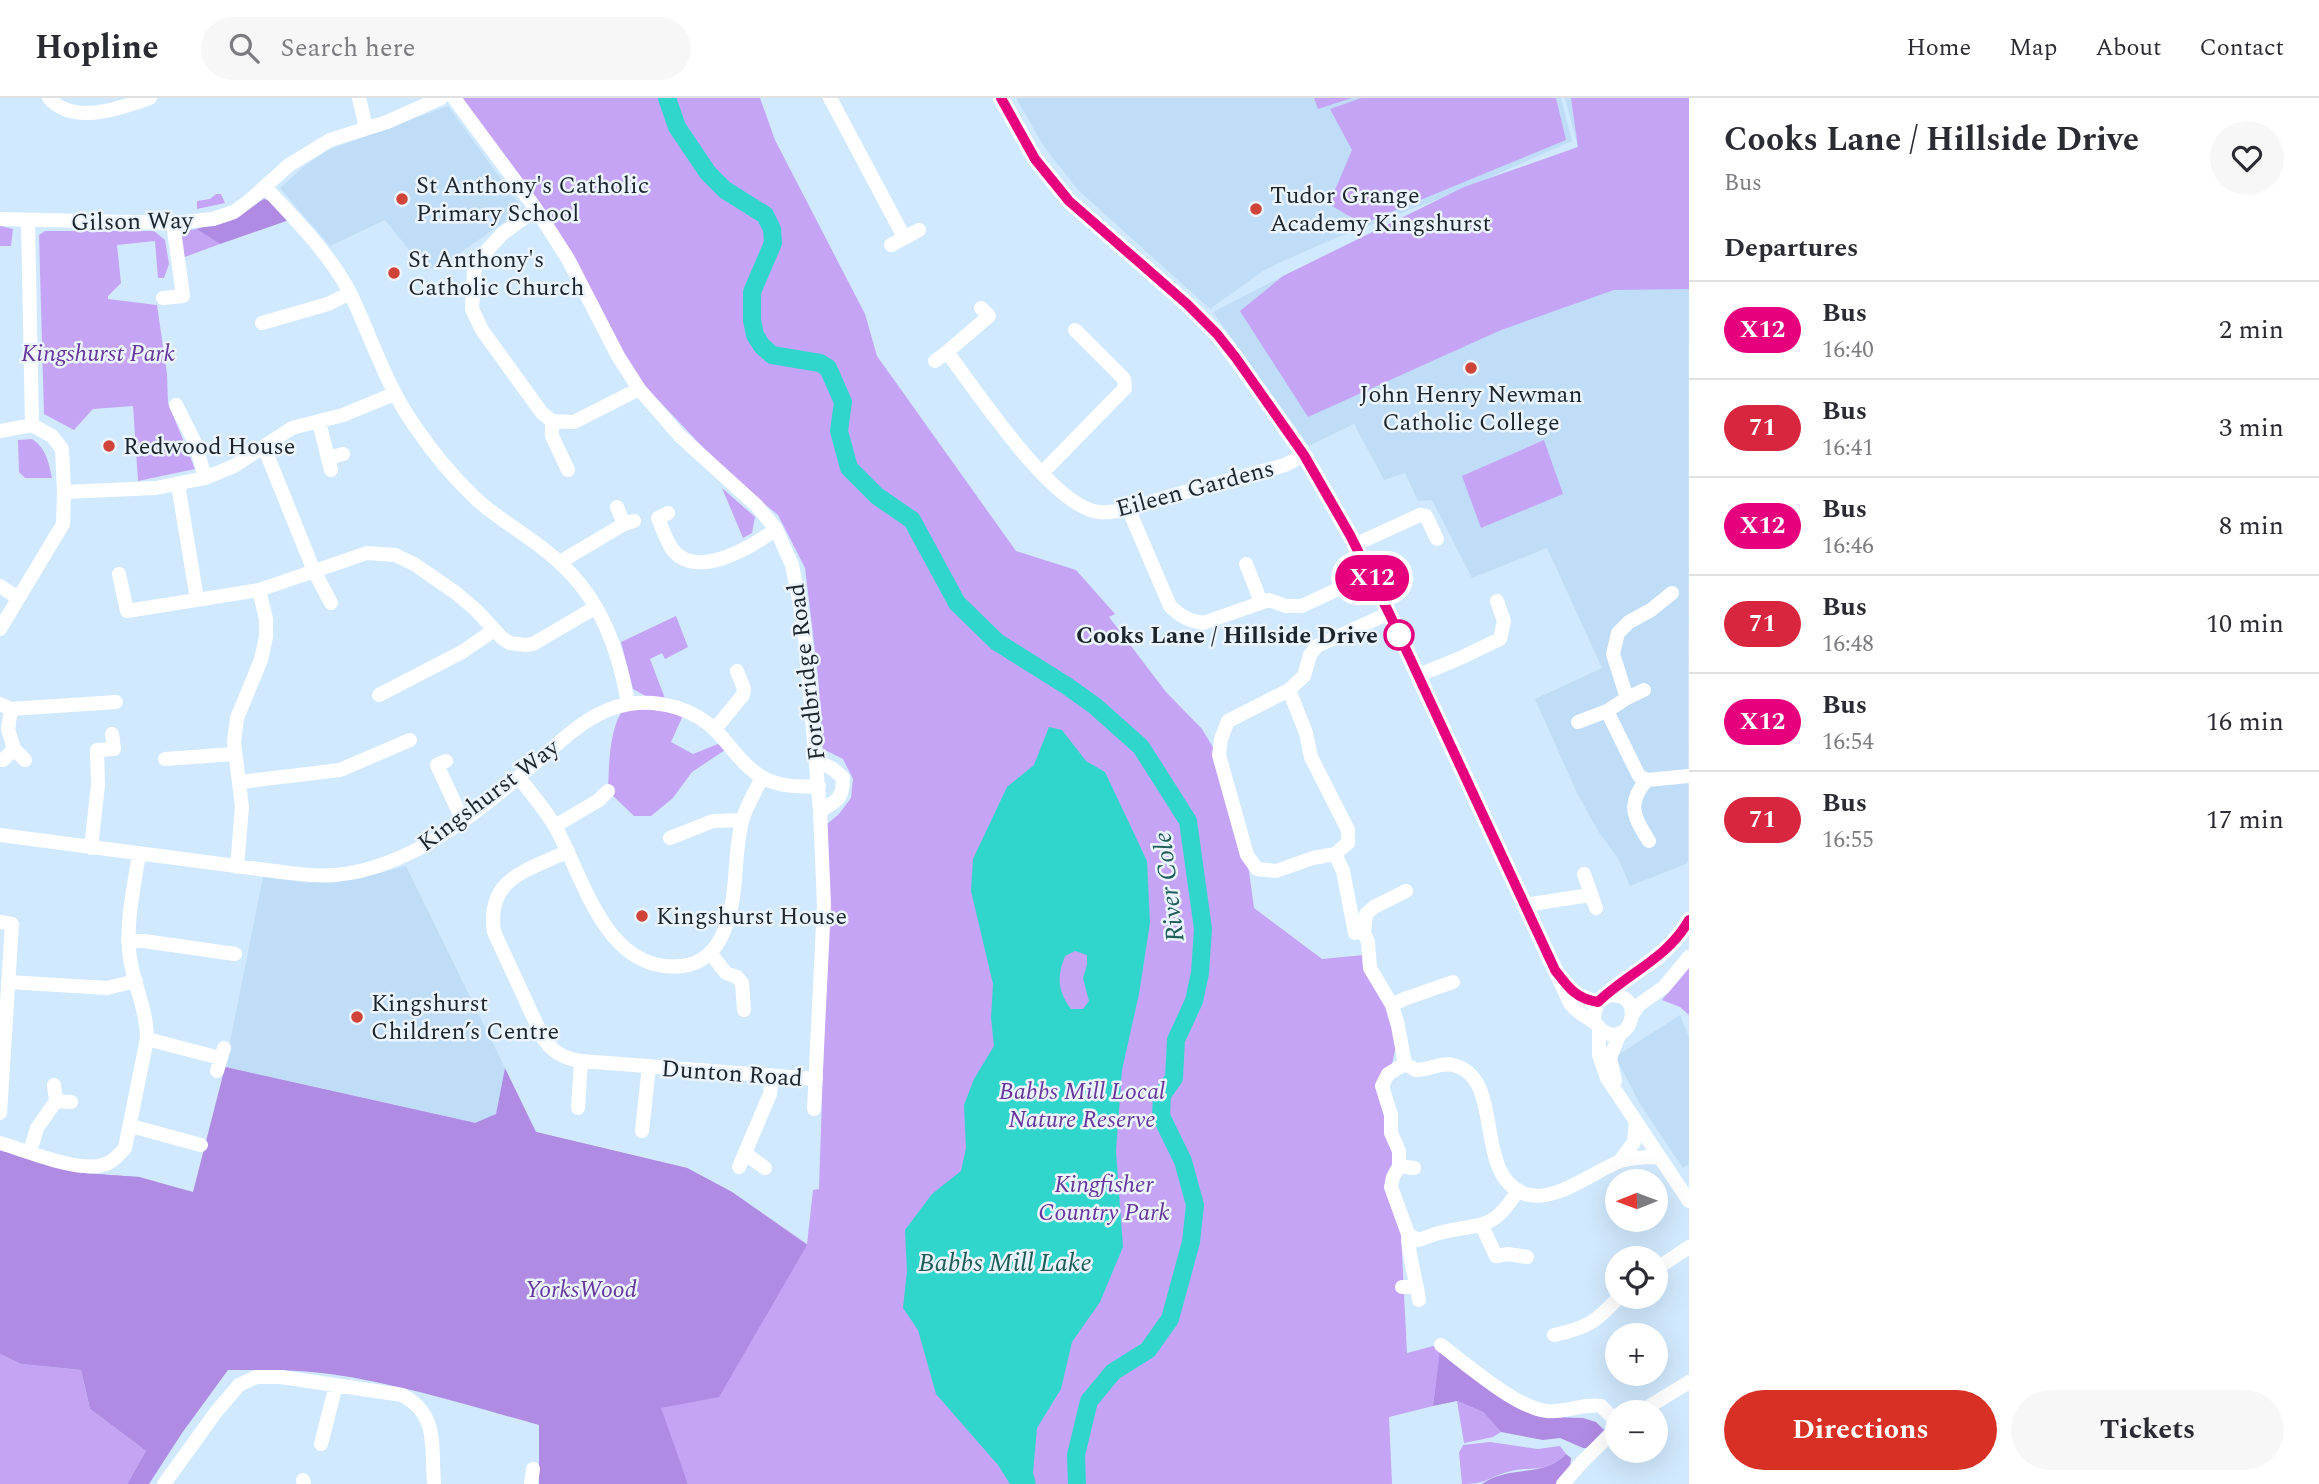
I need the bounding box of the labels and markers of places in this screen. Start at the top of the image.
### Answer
place label: St Anthony's Catholic Primary School [416,168,649,232]
place label: Tudor Grange Academy Kingshurst [1270,178,1491,242]
marker: St Anthony's Catholic Primary School [394,191,410,207]
marker: Tudor Grange Academy Kingshurst [1248,201,1264,217]
place label: St Anthony's Catholic Church [408,242,585,306]
marker: St Anthony's Catholic Church [386,265,402,281]
marker: John Henry Newman Catholic College [1463,360,1479,376]
place label: John Henry Newman Catholic College [1360,377,1582,441]
place label: Redwood House [123,429,295,465]
marker: Redwood House [101,438,117,454]
place label: Cooks Lane / Hillside Drive [1076,618,1378,654]
marker: Cooks Lane / Hillside Drive [1384,620,1414,650]
place label: Kingshurst House [656,899,847,935]
marker: Kingshurst House [634,908,650,924]
place label: Kingshurst Children’s Centre [371,986,559,1050]
marker: Kingshurst Children’s Centre [349,1009,365,1025]

